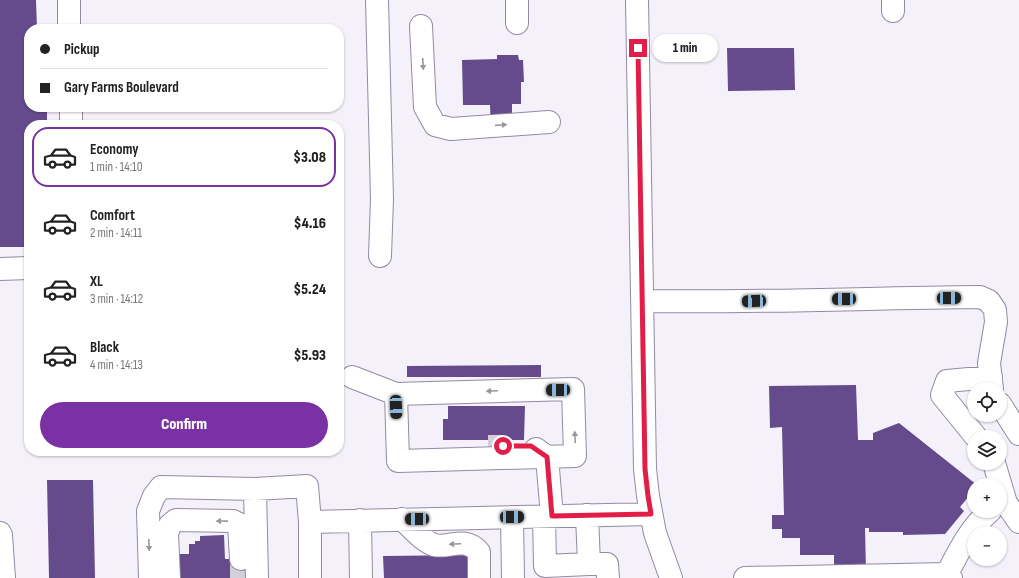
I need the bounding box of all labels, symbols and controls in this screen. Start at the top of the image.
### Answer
callout: 1 min [652,34,718,62]
route end [629,39,647,57]
text: Pickup [64,40,100,59]
text: 1 min [673,40,697,56]
one-way arrow [419,58,426,70]
text: Gary Farms Boulevard [64,78,179,97]
one-way arrow [495,122,507,129]
icon: car [42,139,78,175]
text: Economy [90,140,139,159]
text: $3.08 [293,148,326,167]
text: 1 min · 14:10 [90,159,142,175]
icon: car [42,205,78,241]
text: Comfort [90,206,135,225]
text: $4.16 [294,214,326,233]
text: 2 min · 14:11 [90,225,142,241]
icon: car [42,271,78,307]
text: XL [90,272,103,291]
text: $5.24 [294,280,326,299]
text: 3 min · 14:12 [90,291,143,307]
car [937,292,961,304]
car [832,293,856,305]
car [742,295,766,307]
icon: car [42,337,78,373]
text: Black [90,338,119,357]
text: $5.93 [294,346,326,365]
text: 4 min · 14:13 [90,357,143,373]
map controls [967,382,1007,566]
button: locate [967,382,1007,422]
car [546,384,570,396]
one-way arrow [485,388,498,394]
car [390,395,402,419]
button: Confirm [40,402,328,448]
one-way arrow [572,430,578,443]
button: layers [967,430,1007,470]
route start [494,437,512,455]
button: + [967,478,1007,518]
car [500,511,524,523]
car [405,513,429,525]
one-way arrow [215,518,228,524]
button: − [967,526,1007,566]
one-way arrow [146,539,152,552]
one-way arrow [449,540,461,547]

